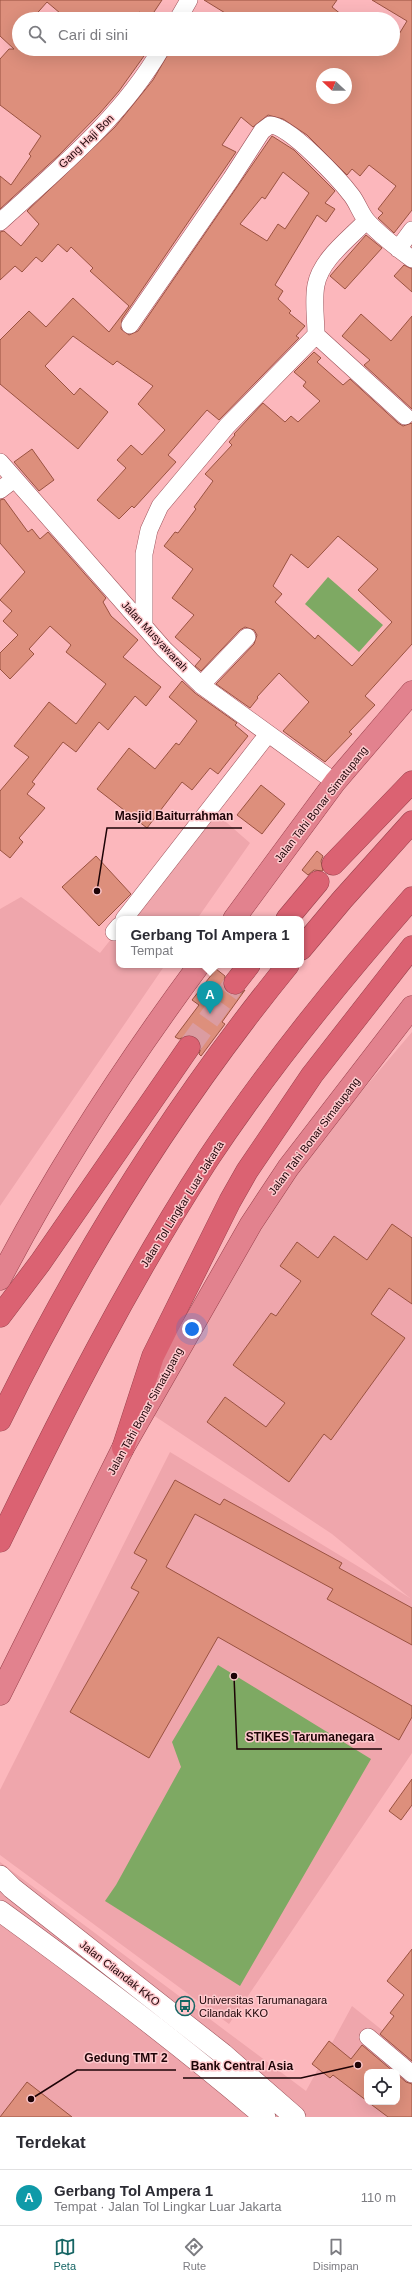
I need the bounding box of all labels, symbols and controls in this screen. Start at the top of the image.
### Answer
search box [12,12,400,56]
icon: search [26,23,48,45]
text: Cari di sini [58,26,128,43]
north arrow [316,68,352,104]
street label: Gang Haji Bon [56,112,116,170]
street label: Jalan Musyawarah [119,598,191,674]
street label: Jalan Tahi Bonar Simatupang [272,744,370,864]
callout: Masjid Baiturrahman [107,804,242,828]
text: Masjid Baiturrahman [115,809,233,823]
popup [116,916,304,968]
text: Gerbang Tol Ampera 1 [130,926,290,943]
text: Tempat [130,943,173,958]
pin: A [197,981,223,1014]
street label: Jalan Tahi Bonar Simatupang [266,1075,362,1197]
street label: Jalan Tol Lingkar Luar Jakarta [138,1138,226,1269]
your location [182,1319,202,1339]
street label: Jalan Tahi Bonar Simatupang [105,1345,185,1477]
callout: STIKES Tarumanegara [237,1725,382,1749]
text: STIKES Tarumanegara [246,1730,375,1744]
street label: Jalan Cilandak KKO [78,1938,163,2008]
place label: Universitas Tarumanagara Cilandak KKO [199,1994,328,2019]
bus stop icon: Universitas Tarumanagara Cilandak KKO [174,1995,196,2017]
callout: Gedung TMT 2 [77,2046,176,2070]
text: Gedung TMT 2 [84,2051,168,2065]
callout: Bank Central Asia [183,2054,301,2078]
text: Bank Central Asia [191,2059,293,2073]
map controls [364,2069,400,2105]
button: locate [364,2069,400,2105]
text: Terdekat [16,2133,86,2152]
text: Gerbang Tol Ampera 1 [54,2182,213,2199]
text: A [24,2190,34,2205]
text: 110 m [361,2190,396,2205]
text: Tempat · Jalan Tol Lingkar Luar Jakarta [54,2199,281,2214]
tab: Peta [53,2236,76,2272]
tab: Rute [183,2236,206,2272]
tab: Disimpan [313,2236,359,2272]

